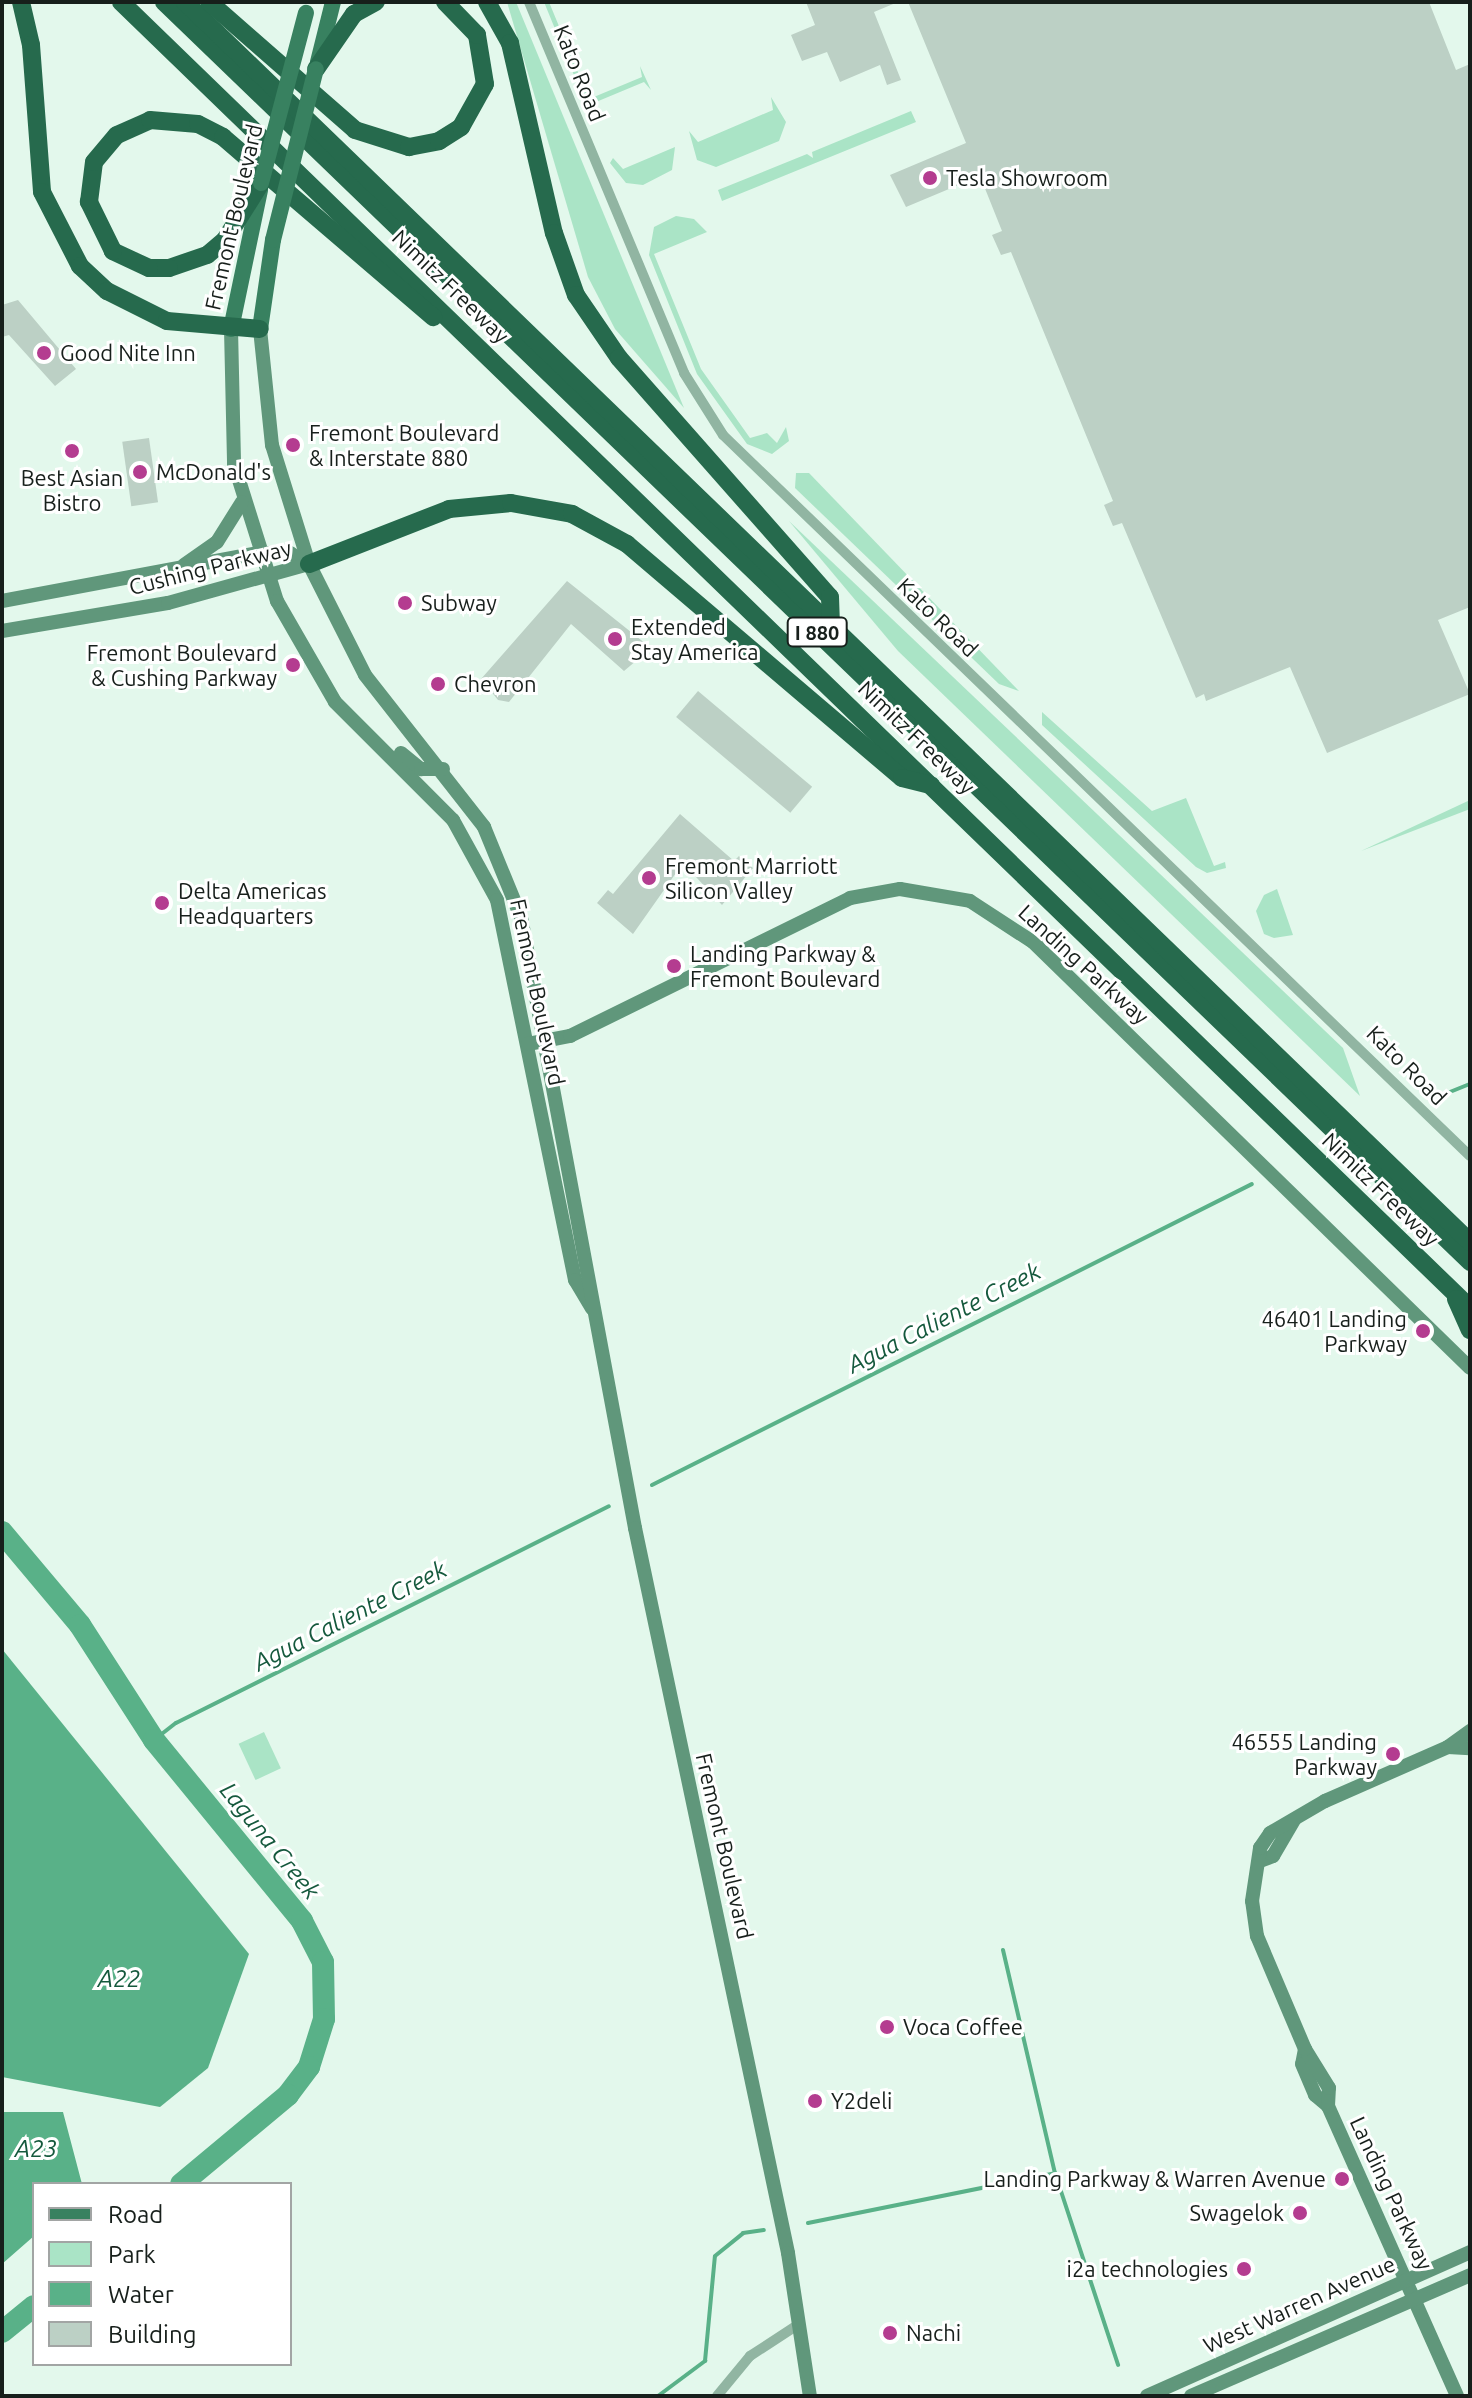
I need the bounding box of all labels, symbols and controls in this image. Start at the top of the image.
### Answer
street label: Kato Road [549,21,611,125]
street label: Fremont Boulevard [199,121,267,313]
place label: Tesla Showroom [946,165,1108,191]
marker: Tesla Showroom [921,169,939,187]
street label: Nimitz Freeway [387,224,515,348]
place label: Good Nite Inn [60,340,196,366]
marker: Good Nite Inn [35,344,53,362]
place label: Fremont Boulevard & Interstate 880 [309,419,499,470]
marker: Fremont Boulevard & Interstate 880 [284,436,302,454]
marker: Best Asian Bistro [63,442,81,460]
place label: McDonald's [156,459,271,485]
marker: McDonald's [131,463,149,481]
place label: Best Asian Bistro [21,464,123,516]
street label: Cushing Parkway [126,534,294,600]
street label: Kato Road [892,572,984,662]
place label: Subway [421,590,497,616]
marker: Subway [396,594,414,612]
place label: Extended Stay America [631,613,759,664]
road number: I 880 [785,616,849,648]
marker: Extended Stay America [606,630,624,648]
place label: Fremont Boulevard & Cushing Parkway [87,639,277,690]
marker: Fremont Boulevard & Cushing Parkway [284,656,302,674]
place label: Chevron [454,671,537,697]
marker: Chevron [429,675,447,693]
street label: Nimitz Freeway [853,675,981,799]
place label: Fremont Marriott Silicon Valley [665,852,837,904]
marker: Fremont Marriott Silicon Valley [640,869,658,887]
place label: Delta Americas Headquarters [178,877,327,928]
marker: Delta Americas Headquarters [153,894,171,912]
street label: Fremont Boulevard [505,896,571,1088]
street label: Landing Parkway [1013,899,1155,1029]
place label: Landing Parkway & Fremont Boulevard [690,940,880,992]
marker: Landing Parkway & Fremont Boulevard [665,957,683,975]
street label: Kato Road [1362,1020,1452,1110]
street label: Nimitz Freeway [1317,1127,1445,1251]
water label: Agua Caliente Creek [843,1257,1045,1379]
place label: 46401 Landing Parkway [1261,1305,1407,1356]
marker: 46401 Landing Parkway [1414,1322,1432,1340]
water label: Agua Caliente Creek [249,1555,451,1677]
place label: 46555 Landing Parkway [1231,1728,1377,1780]
marker: 46555 Landing Parkway [1384,1745,1402,1763]
street label: Fremont Boulevard [691,1750,759,1942]
water label: Laguna Creek [214,1777,326,1905]
water label: A22 [98,1965,140,1993]
place label: Voca Coffee [903,2014,1023,2040]
marker: Voca Coffee [878,2018,896,2036]
place label: Y2deli [831,2088,892,2114]
marker: Y2deli [806,2092,824,2110]
street label: Landing Parkway [1345,2112,1439,2274]
water label: A23 [15,2135,57,2163]
place label: Landing Parkway & Warren Avenue [984,2166,1326,2192]
marker: Landing Parkway & Warren Avenue [1333,2170,1351,2188]
legend [32,2182,292,2366]
place label: Swagelok [1190,2200,1284,2226]
text: Road [108,2201,163,2228]
marker: Swagelok [1291,2204,1309,2222]
text: Park [108,2241,156,2268]
street label: West Warren Avenue [1199,2250,1399,2358]
place label: i2a technologies [1067,2256,1228,2282]
marker: i2a technologies [1235,2260,1253,2278]
text: Water [108,2281,174,2308]
place label: Nachi [906,2320,961,2346]
text: Building [108,2321,196,2348]
marker: Nachi [881,2324,899,2342]

